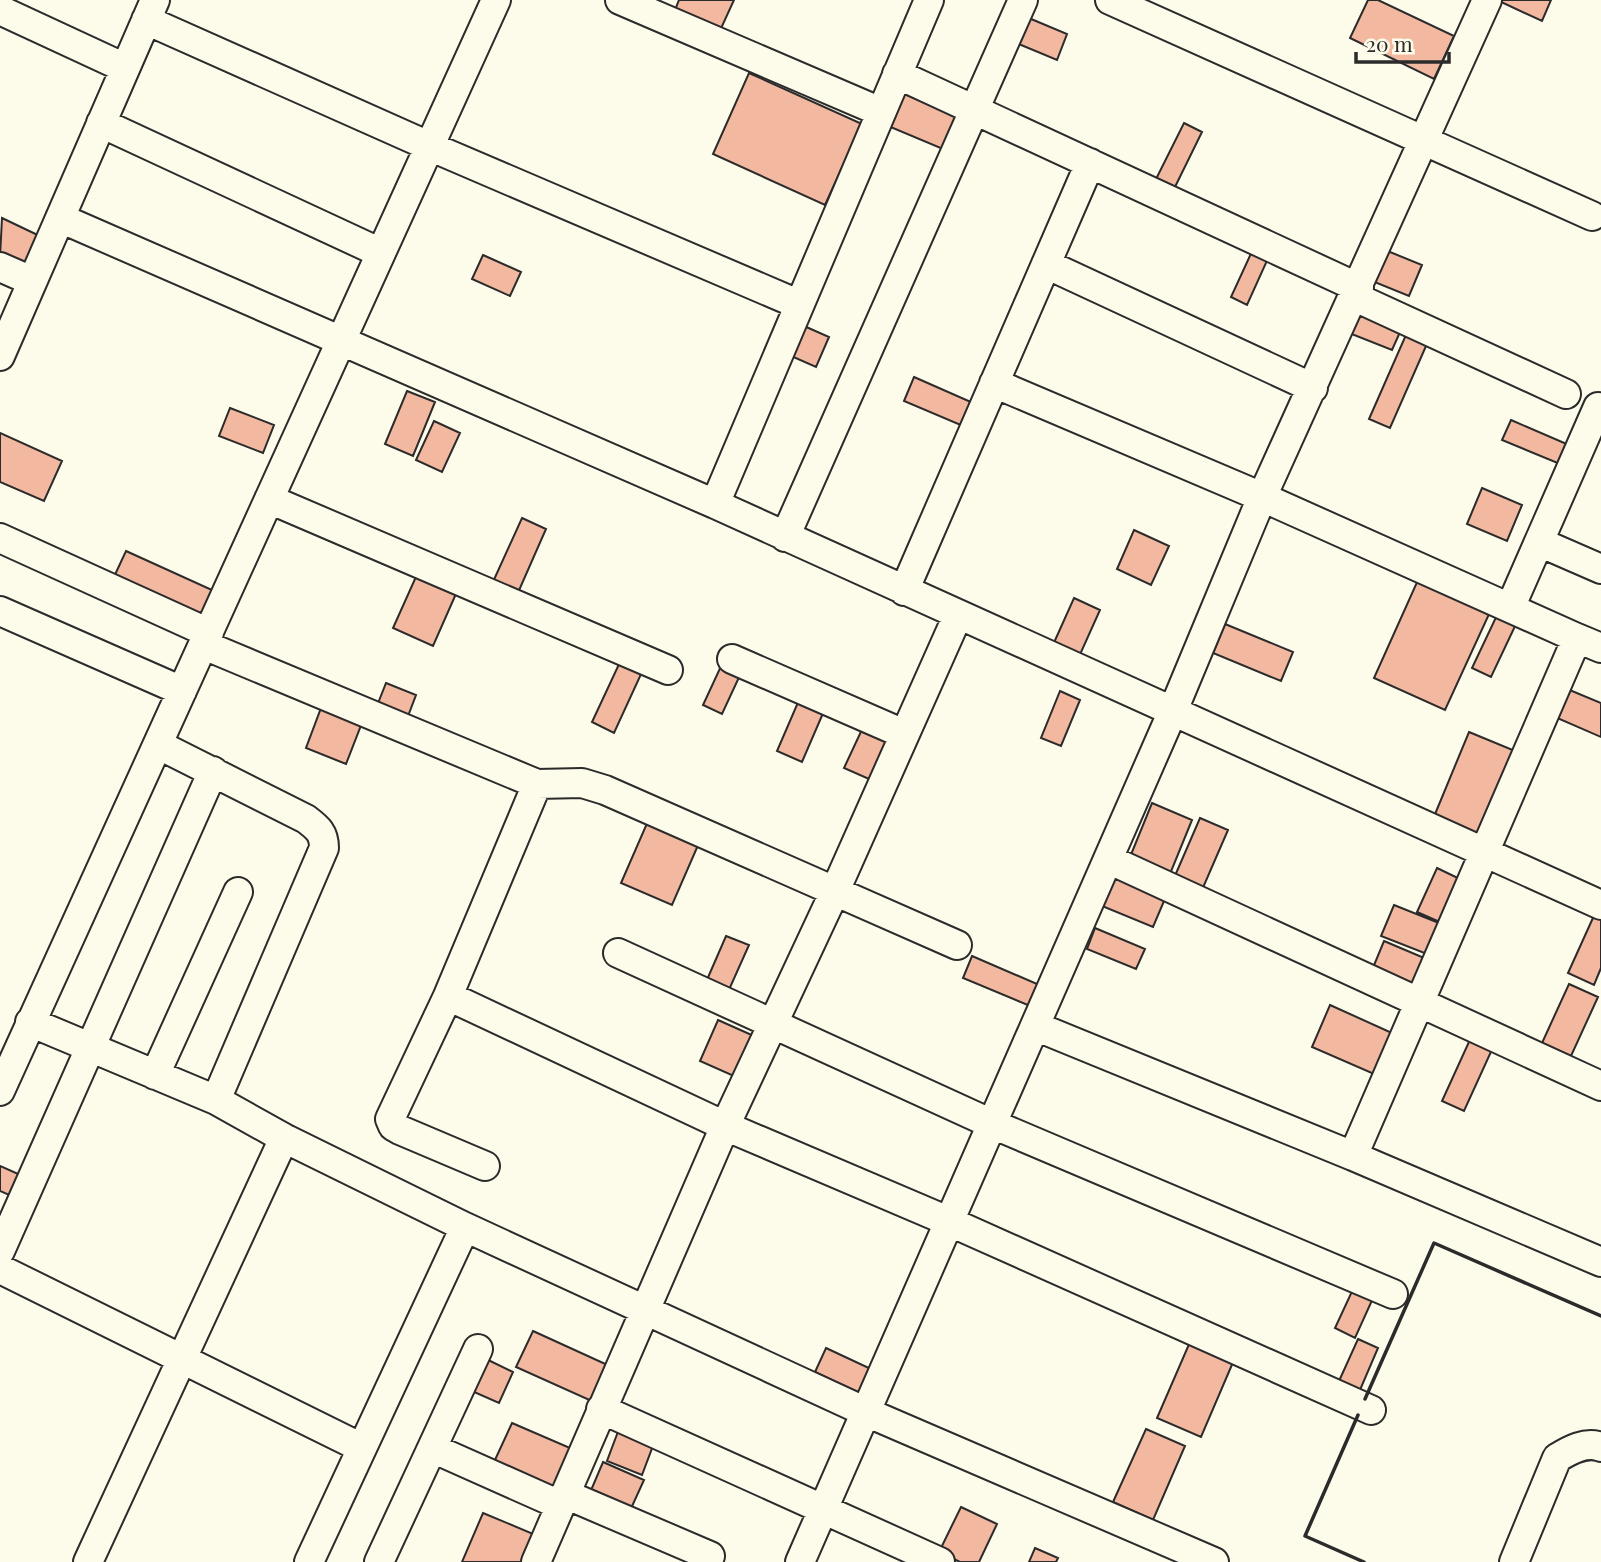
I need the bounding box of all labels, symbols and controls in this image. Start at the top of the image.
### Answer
scale bar [1356,21,1449,65]
text: 20 m [1366,29,1413,57]

